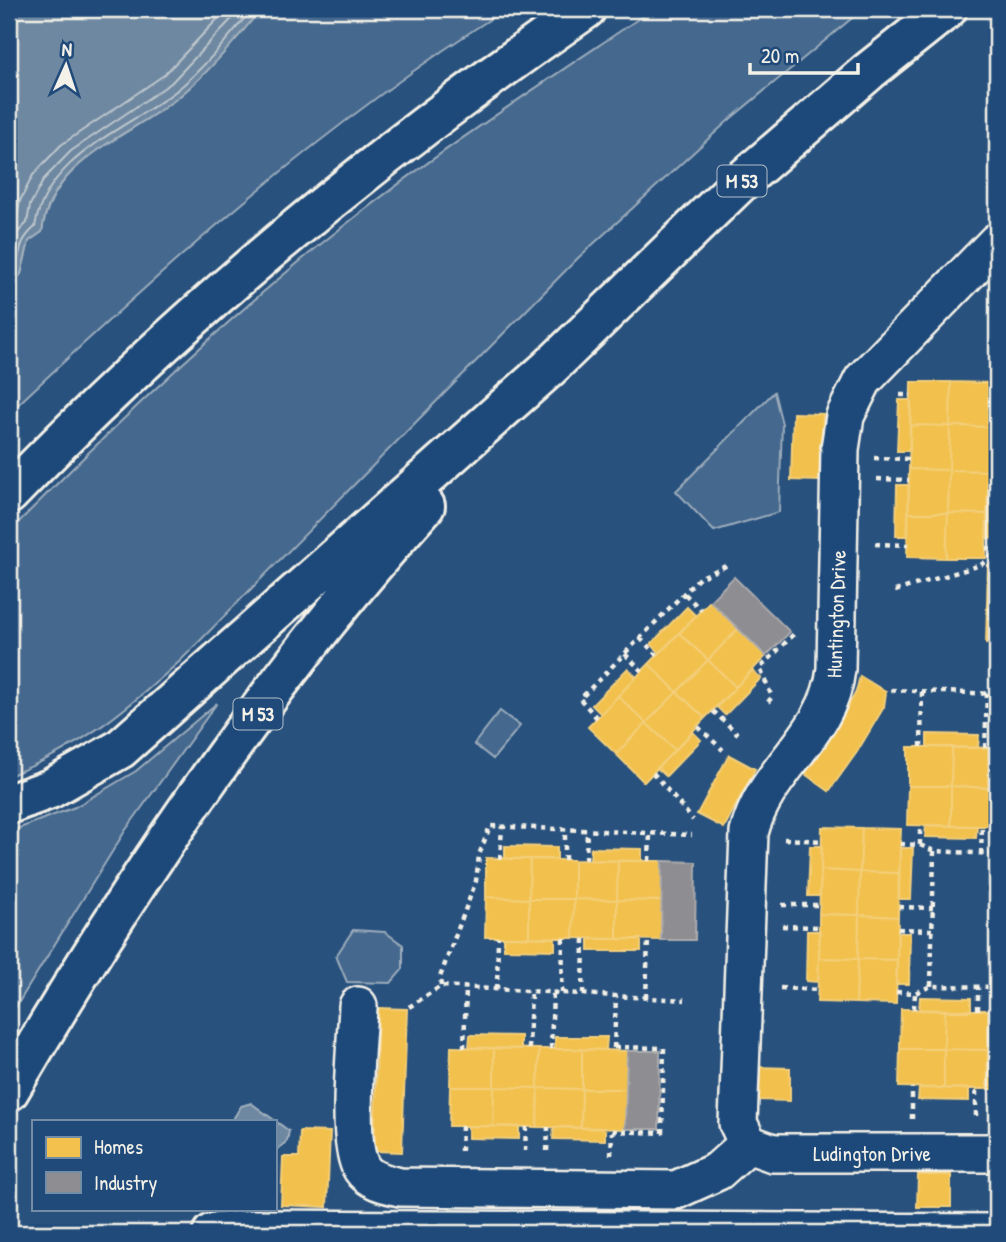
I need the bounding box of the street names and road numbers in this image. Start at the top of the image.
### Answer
road number: M 53 [718,166,766,196]
street label: Huntington Drive [819,550,853,678]
road number: M 53 [233,698,282,730]
street label: Ludington Drive [813,1139,931,1168]

